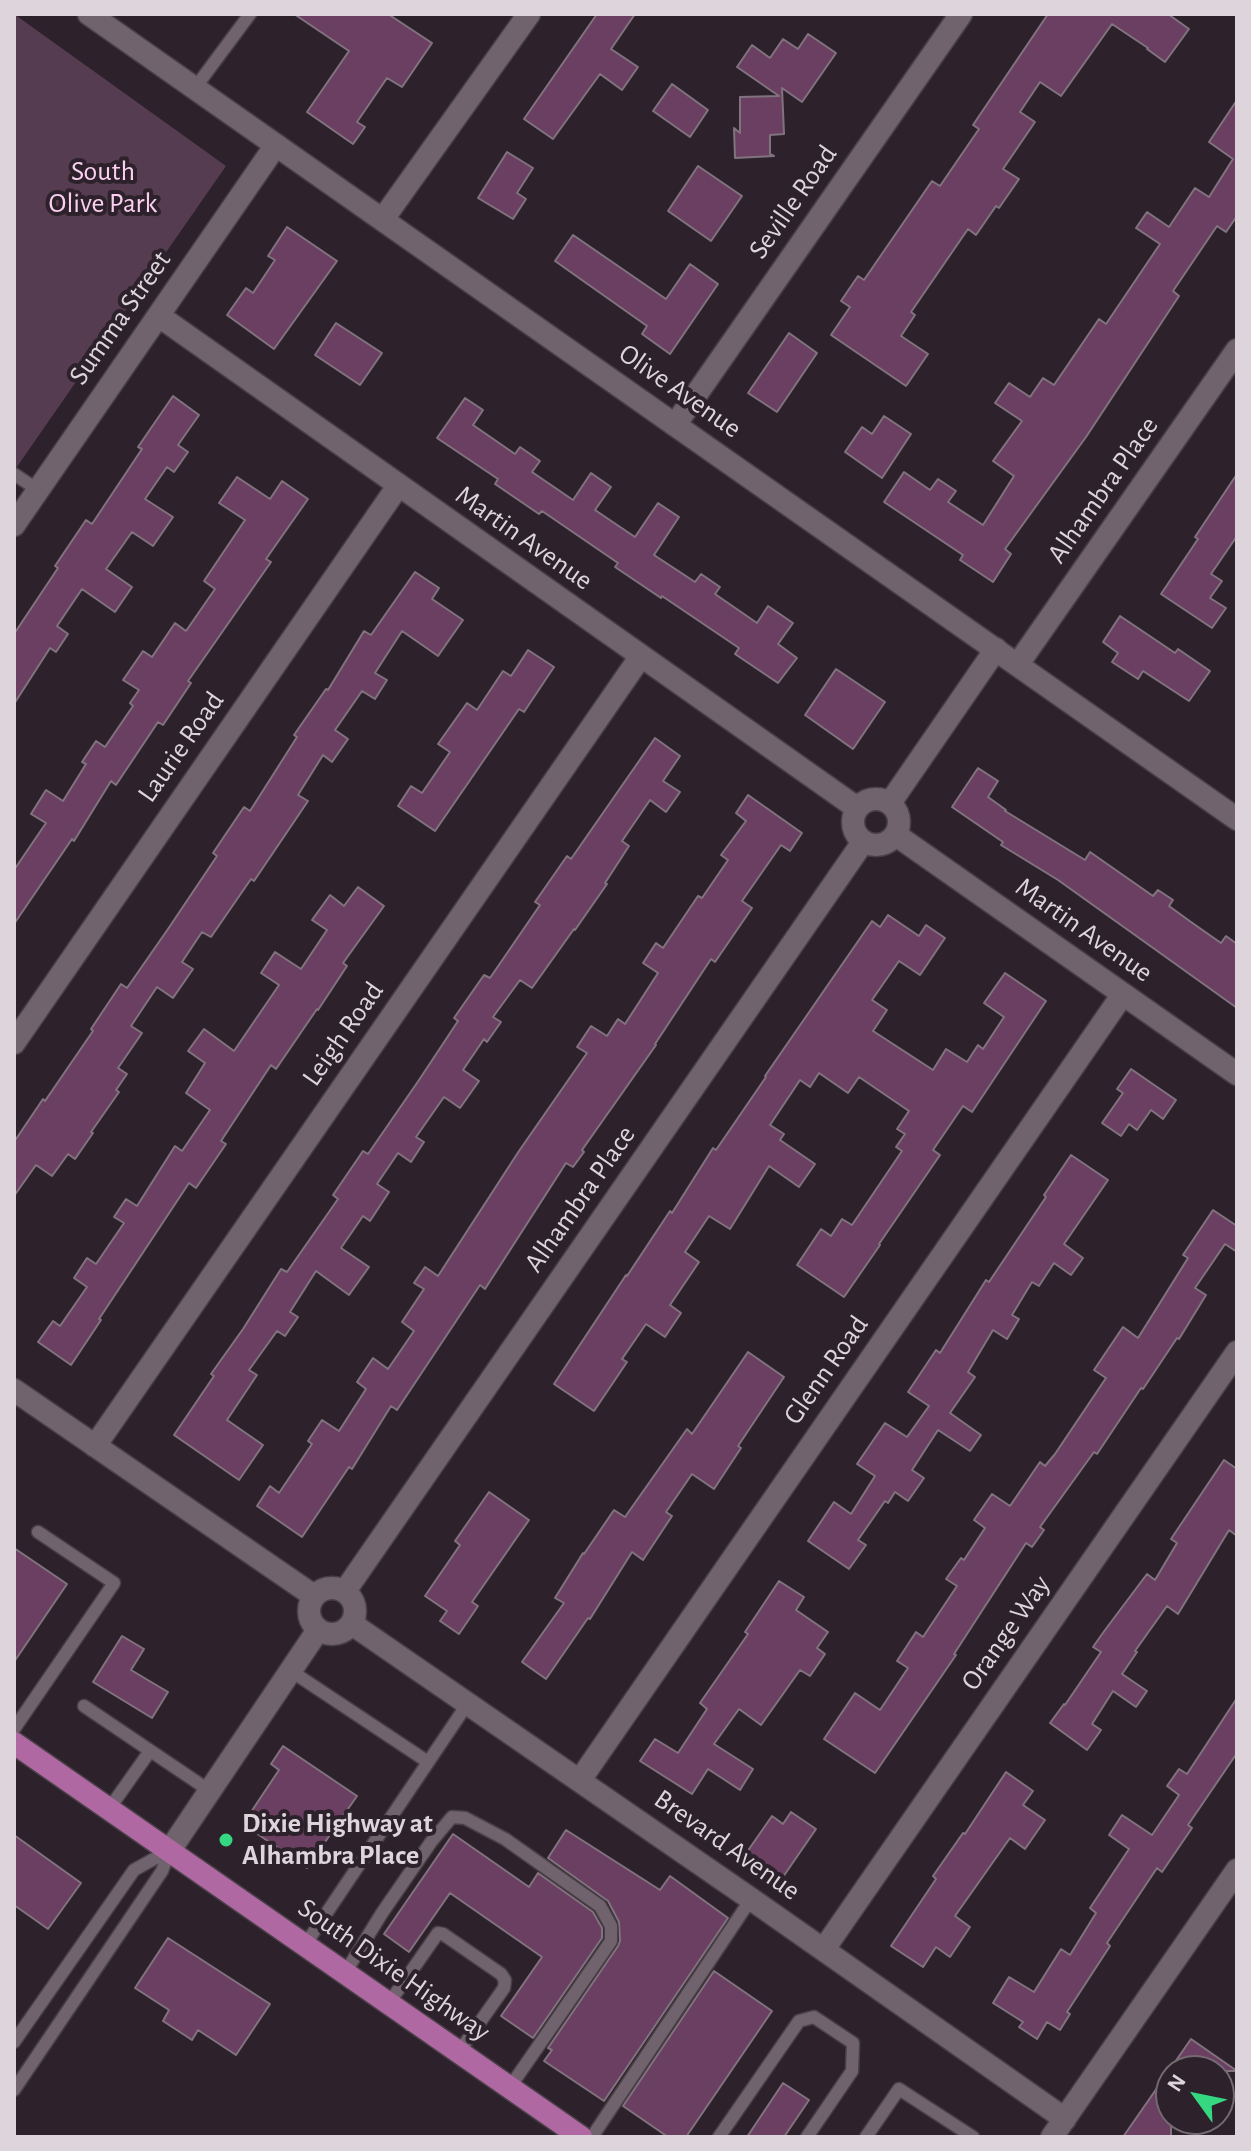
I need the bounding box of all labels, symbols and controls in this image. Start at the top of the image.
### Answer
street label: Seville Road [742,139,844,265]
park label: South Olive Park [49,155,157,221]
street label: Summa Street [62,245,178,391]
street label: Olive Avenue [612,337,748,445]
street label: Alhambra Place [1040,410,1166,570]
street label: Martin Avenue [449,478,599,598]
street label: Laurie Road [131,685,231,809]
street label: Martin Avenue [1009,870,1159,990]
street label: Leigh Road [295,975,391,1093]
street label: Alhambra Place [517,1119,643,1279]
street label: Glenn Road [776,1309,876,1431]
street label: Orange Way [954,1569,1058,1697]
street label: Brevard Avenue [648,1782,806,1908]
place label: Dixie Highway at Alhambra Place [242,1807,433,1873]
marker: Dixie Highway at Alhambra Place [217,1831,235,1849]
street label: South Dixie Highway [292,1891,496,2049]
north arrow [1155,2055,1235,2135]
text: N [1163,2071,1190,2095]

